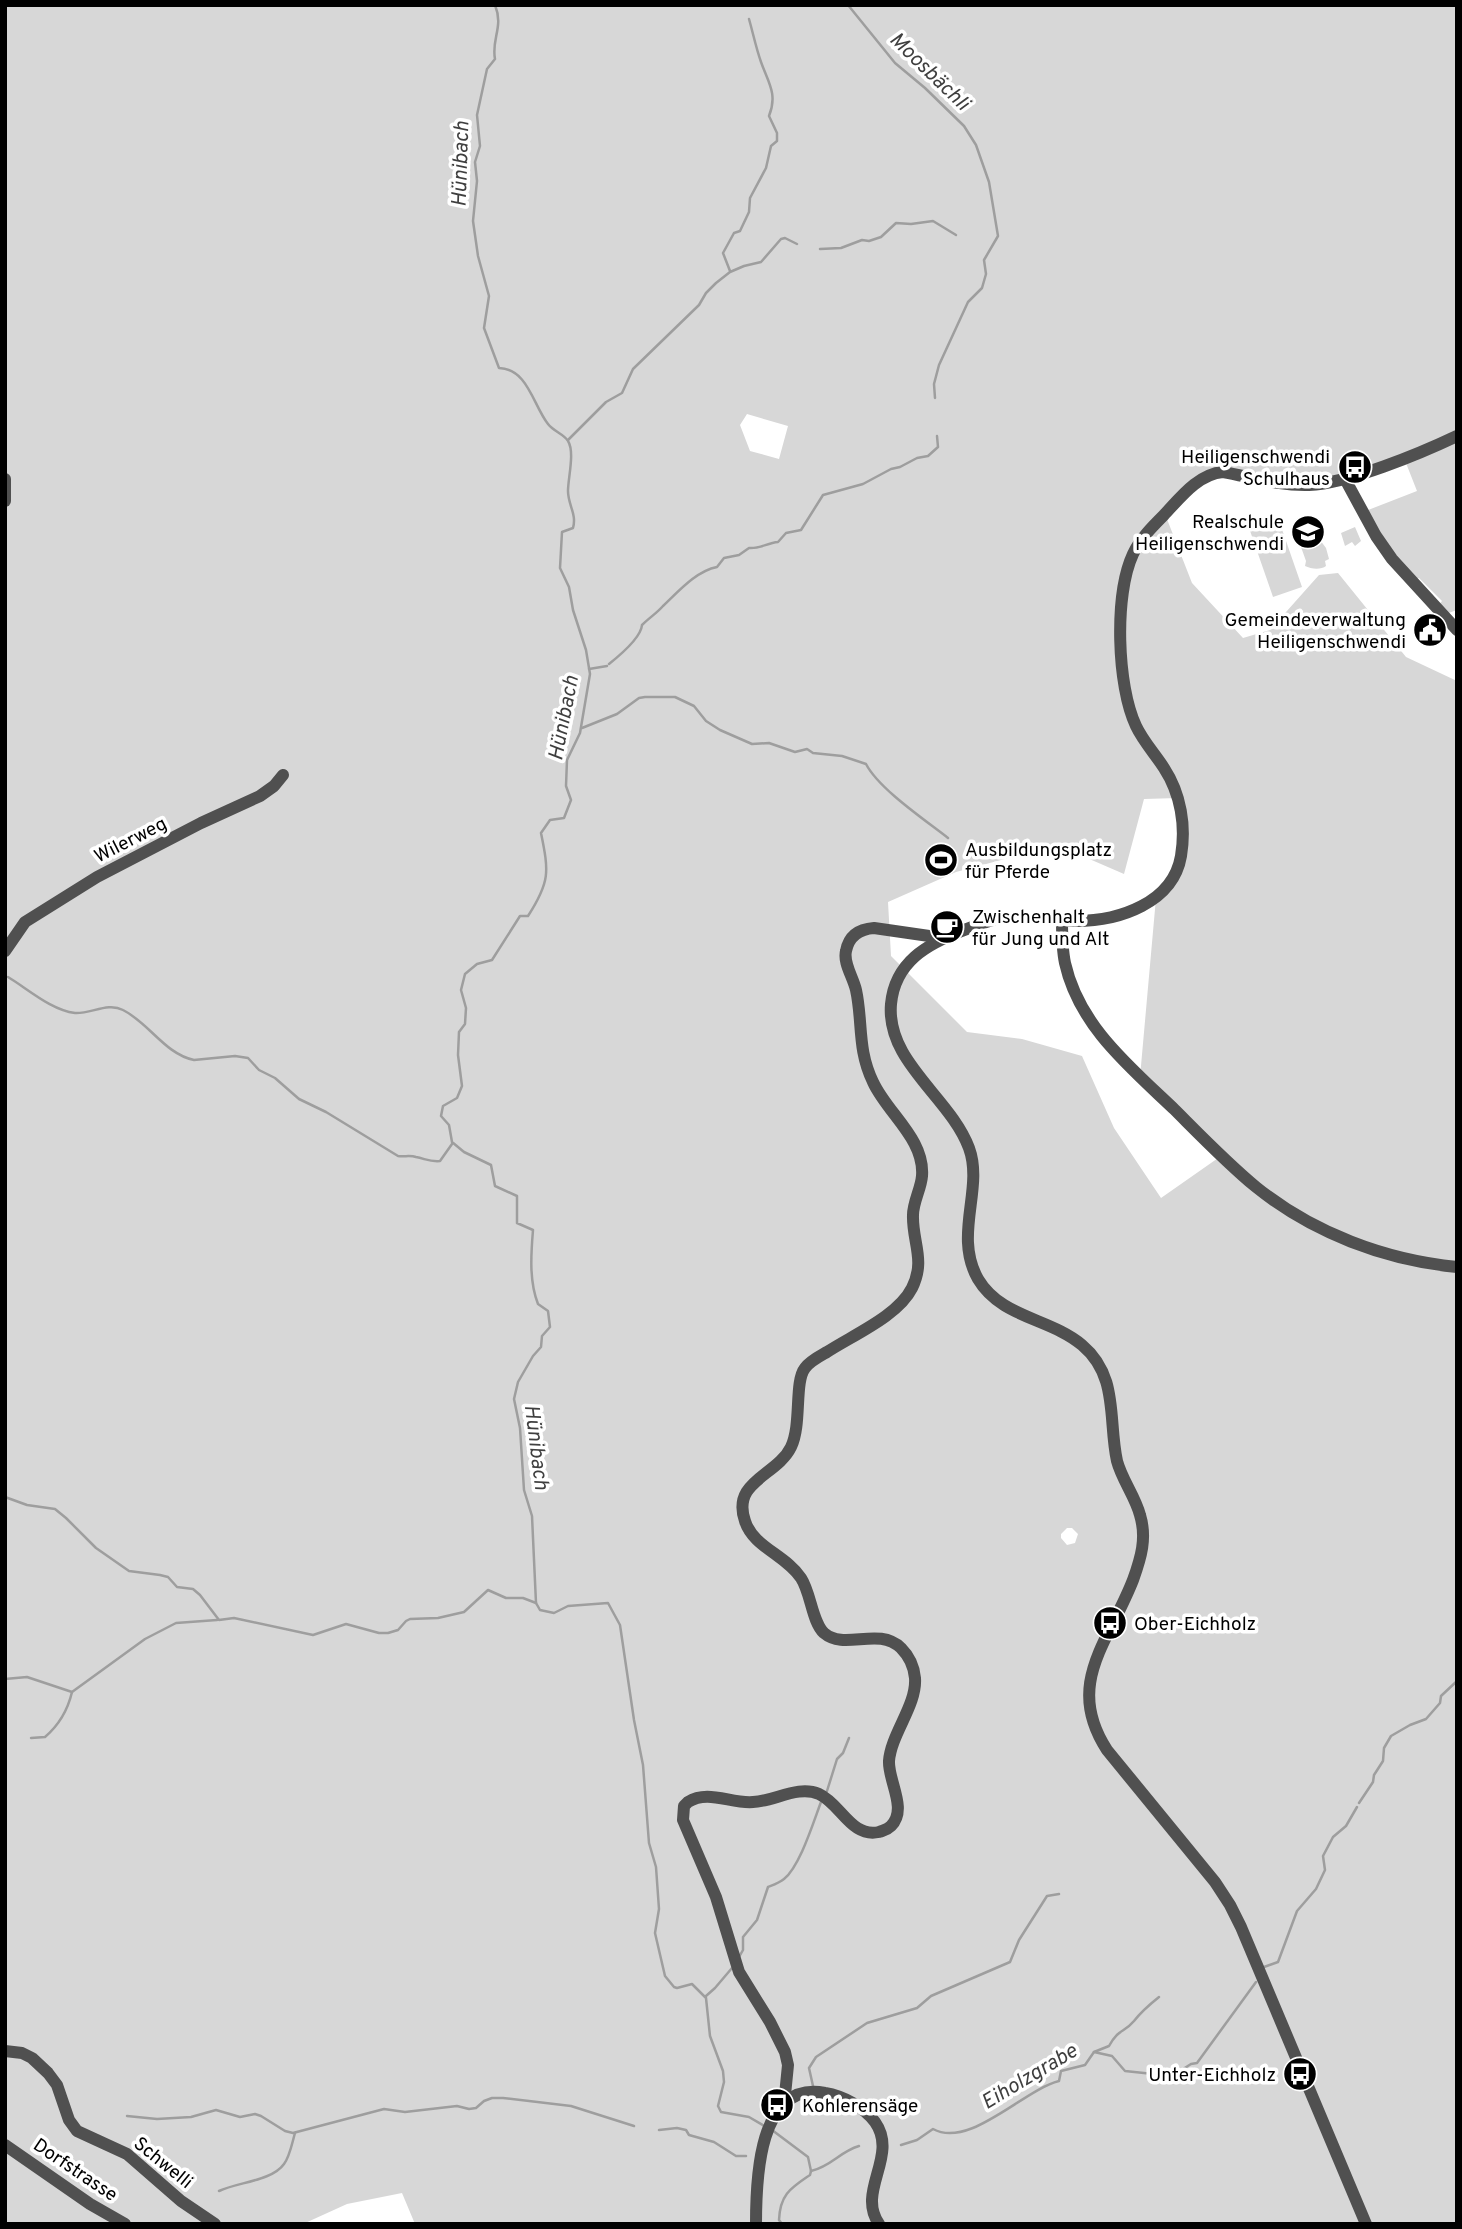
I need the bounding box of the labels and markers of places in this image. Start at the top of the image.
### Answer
place label: Heiligenschwendi Schulhaus [1181,446,1330,492]
bus stop icon: Heiligenschwendi Schulhaus [1336,448,1374,486]
place label: Realschule Heiligenschwendi [1135,511,1284,557]
school or university icon: Realschule Heiligenschwendi [1289,513,1327,551]
place label: Gemeindeverwaltung Heiligenschwendi [1225,609,1406,655]
public building icon: Gemeindeverwaltung Heiligenschwendi [1411,611,1449,649]
place label: Ausbildungsplatz für Pferde [965,839,1112,885]
sports icon: Ausbildungsplatz für Pferde [922,841,960,879]
place label: Zwischenhalt für Jung und Alt [972,906,1110,952]
cafe icon: Zwischenhalt für Jung und Alt [928,908,966,946]
bus stop icon: Ober-Eichholz [1091,1604,1129,1642]
place label: Ober-Eichholz [1134,1613,1256,1637]
bus stop icon: Unter-Eichholz [1281,2055,1319,2093]
place label: Unter-Eichholz [1148,2064,1276,2088]
bus stop icon: Kohlerensäge [758,2086,796,2124]
place label: Kohlerensäge [802,2095,918,2119]

